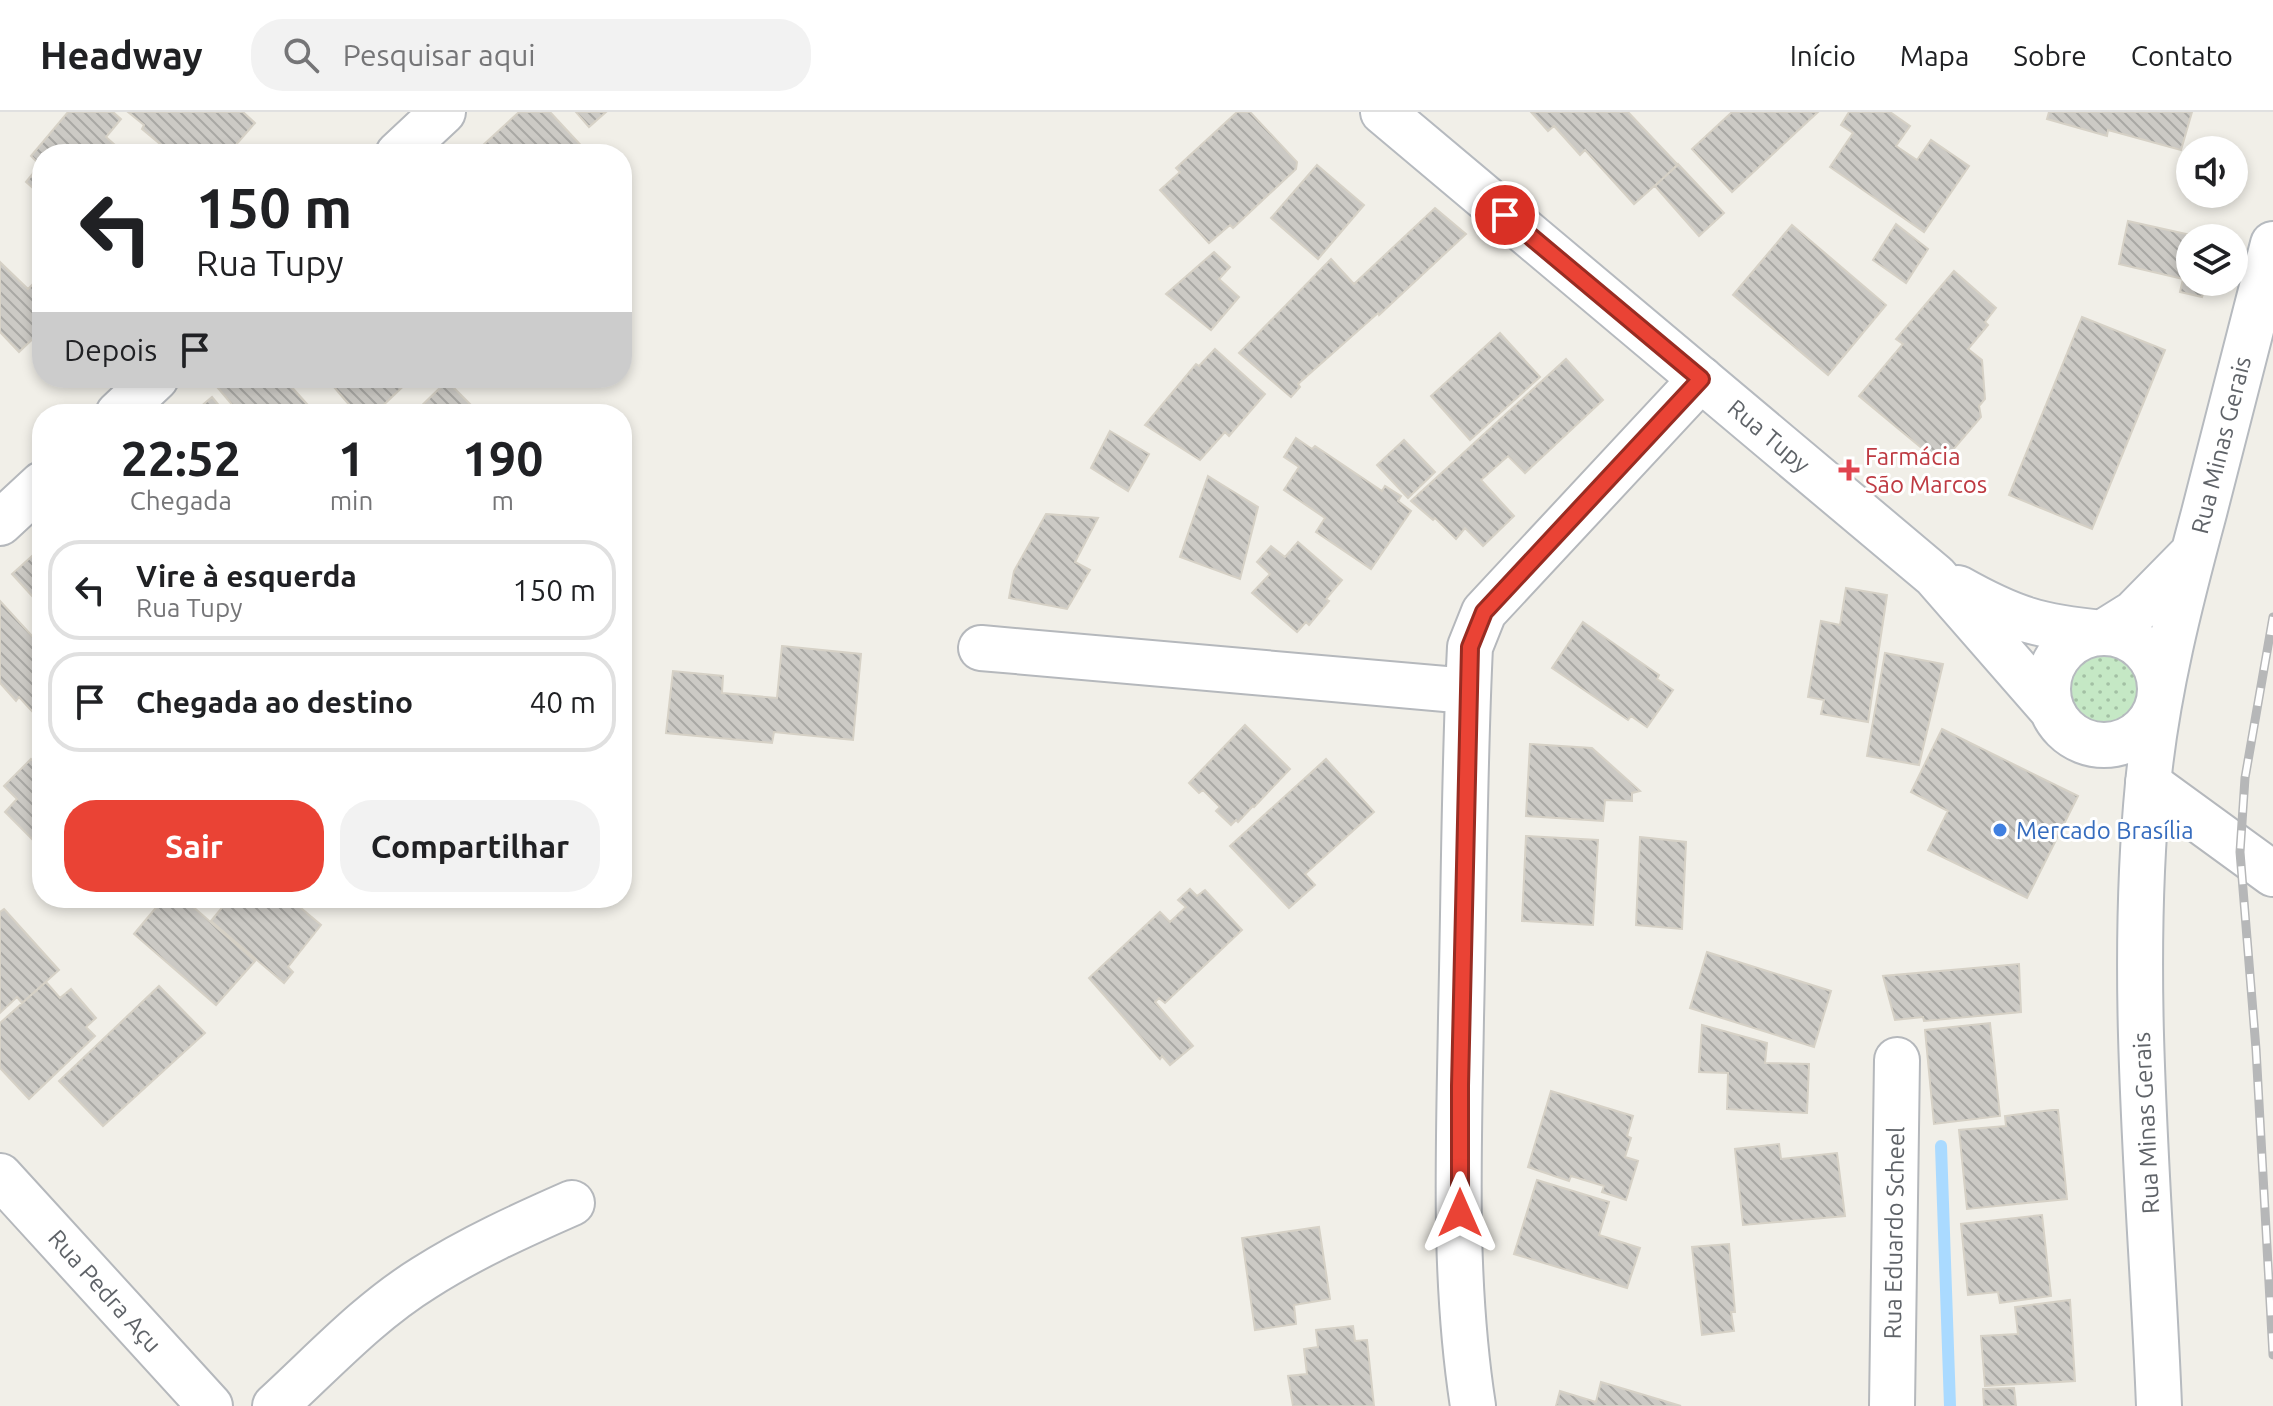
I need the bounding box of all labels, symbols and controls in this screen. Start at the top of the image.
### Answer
search box [251,19,811,91]
icon: search [279,33,323,77]
text: Headway [40,34,203,76]
text: Pesquisar aqui [343,38,536,72]
text: Início [1790,40,1856,71]
text: Mapa [1900,40,1969,71]
text: Sobre [2013,40,2087,71]
text: Contato [2131,40,2233,71]
map controls [2176,136,2248,296]
button: sound [2176,136,2248,208]
icon: left [64,176,168,280]
text: 150 m [196,176,352,239]
pin [1471,181,1539,249]
icon: arrive [1483,193,1527,237]
button: layers [2176,224,2248,296]
text: Rua Tupy [196,242,344,283]
icon: arrive [173,328,217,372]
text: Depois [64,333,157,367]
street label: Rua Minas Gerais [2186,353,2256,537]
street label: Rua Tupy [1723,394,1816,478]
text: 22:52 [121,431,241,485]
text: 1 [338,431,365,485]
text: 190 [462,431,543,485]
place label: Farmácia São Marcos [1865,443,1987,498]
marker: Farmácia São Marcos [1840,461,1858,479]
text: Chegada [130,486,232,515]
text: min [330,486,373,515]
text: m [491,486,514,515]
text: Vire à esquerda [136,559,357,593]
icon: left [68,568,112,612]
text: 150 m [512,573,596,607]
text: Rua Tupy [136,593,243,622]
icon: arrive [68,680,112,724]
text: Chegada ao destino [136,685,413,719]
text: 40 m [529,685,596,719]
button: Sair [64,800,324,892]
button: Compartilhar [340,800,600,892]
place label: Mercado Brasília [2016,817,2194,844]
marker: Mercado Brasília [1991,821,2009,839]
street label: Rua Minas Gerais [2128,1031,2164,1215]
street label: Rua Eduardo Scheel [1879,1126,1909,1340]
position arrow [1418,1171,1502,1255]
street label: Rua Pedra Açu [43,1224,167,1358]

